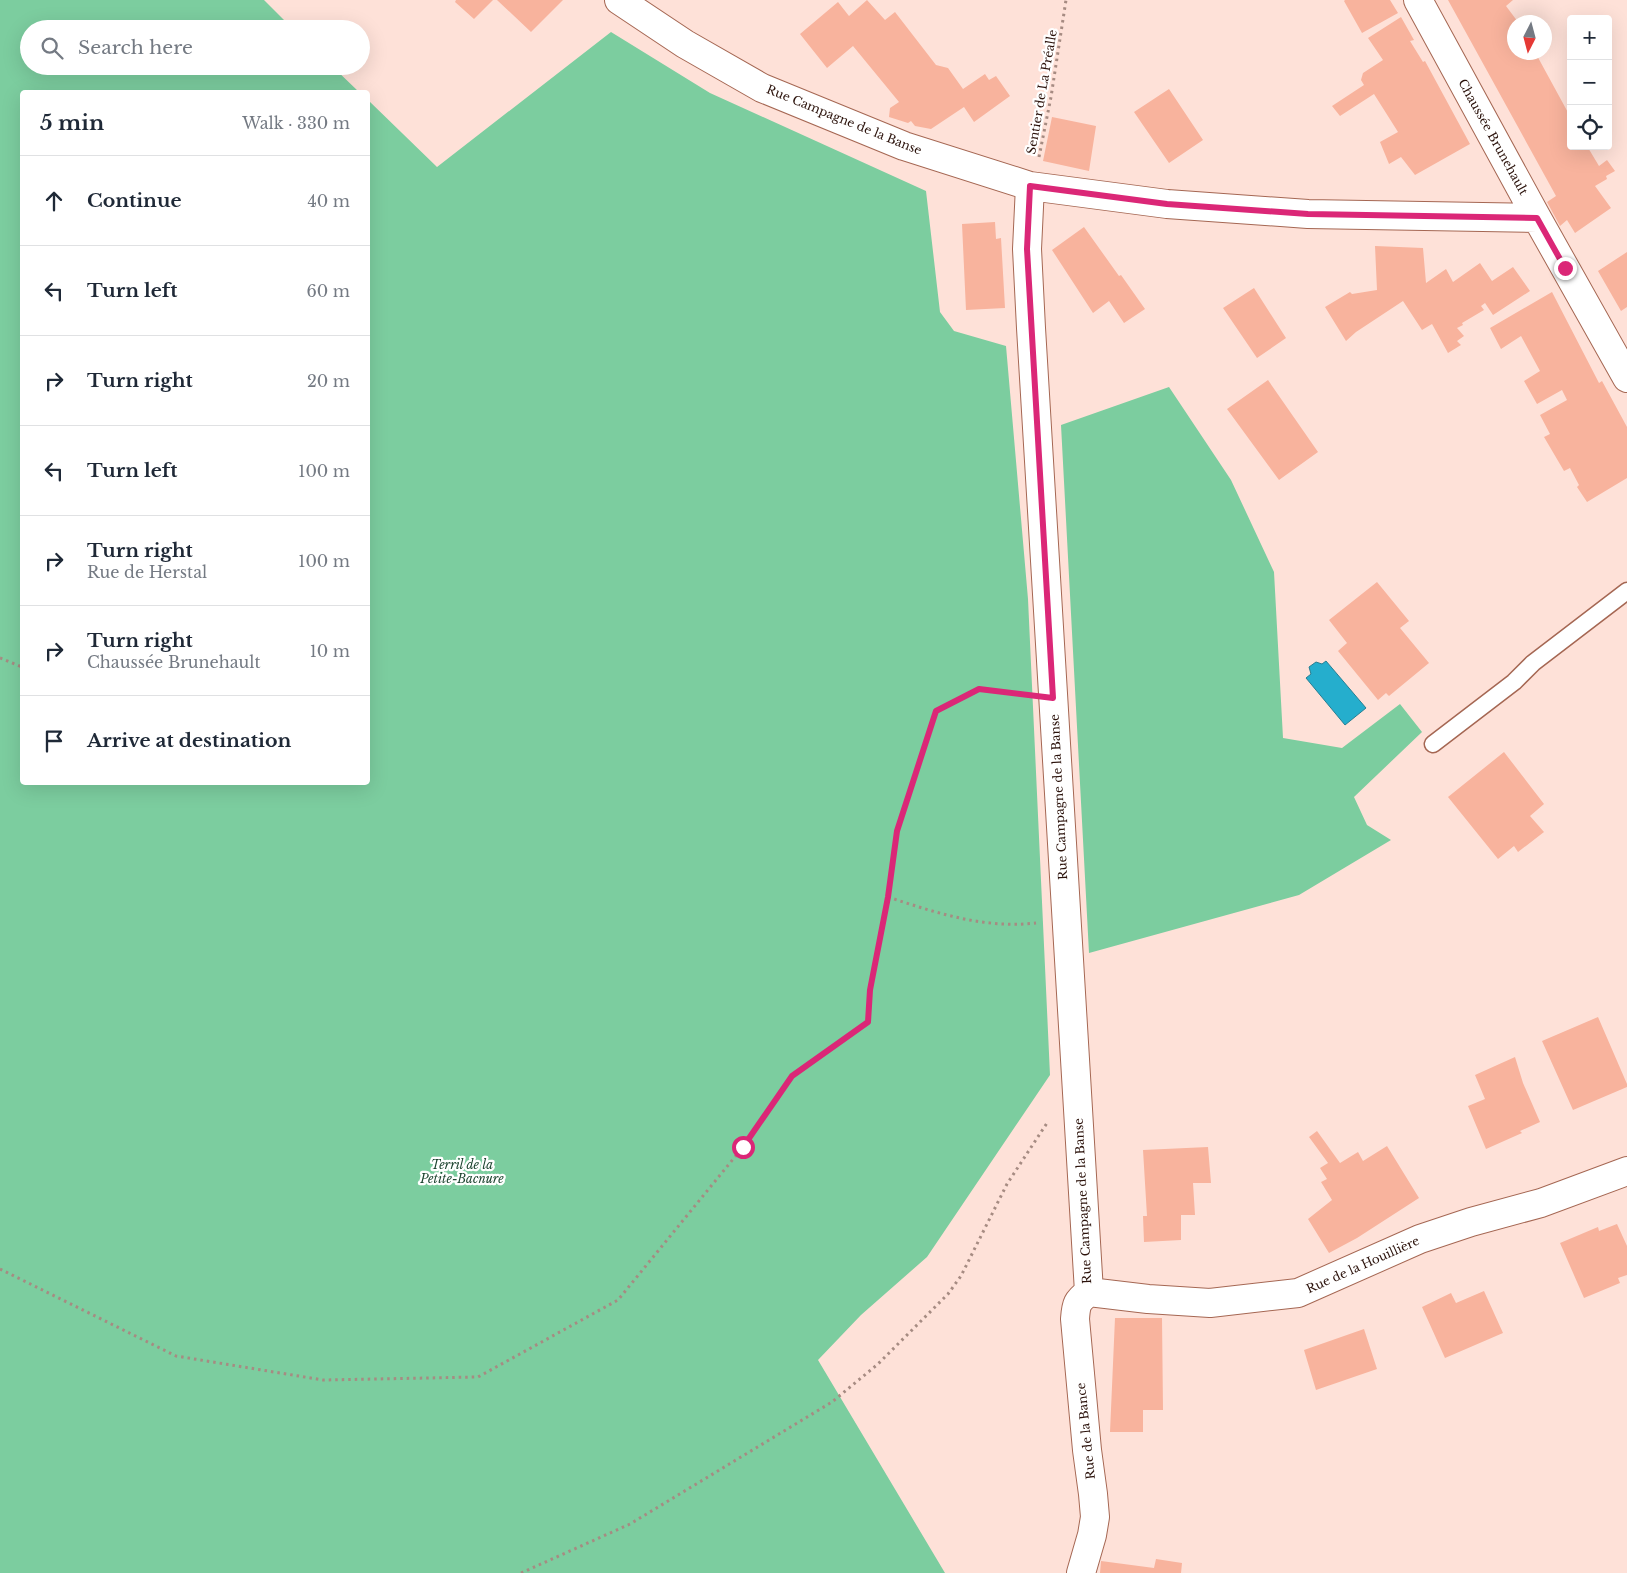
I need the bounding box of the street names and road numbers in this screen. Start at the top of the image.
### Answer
street label: Sentier de La Préalle [1023,28,1060,155]
street label: Chaussée Brunehault [1455,76,1532,198]
street label: Rue Campagne de la Banse [764,81,924,158]
street label: Rue Campagne de la Banse [1047,713,1070,880]
street label: Rue Campagne de la Banse [1071,1117,1094,1284]
street label: Rue de la Houillière [1304,1233,1422,1296]
street label: Rue de la Bance [1073,1382,1098,1480]

